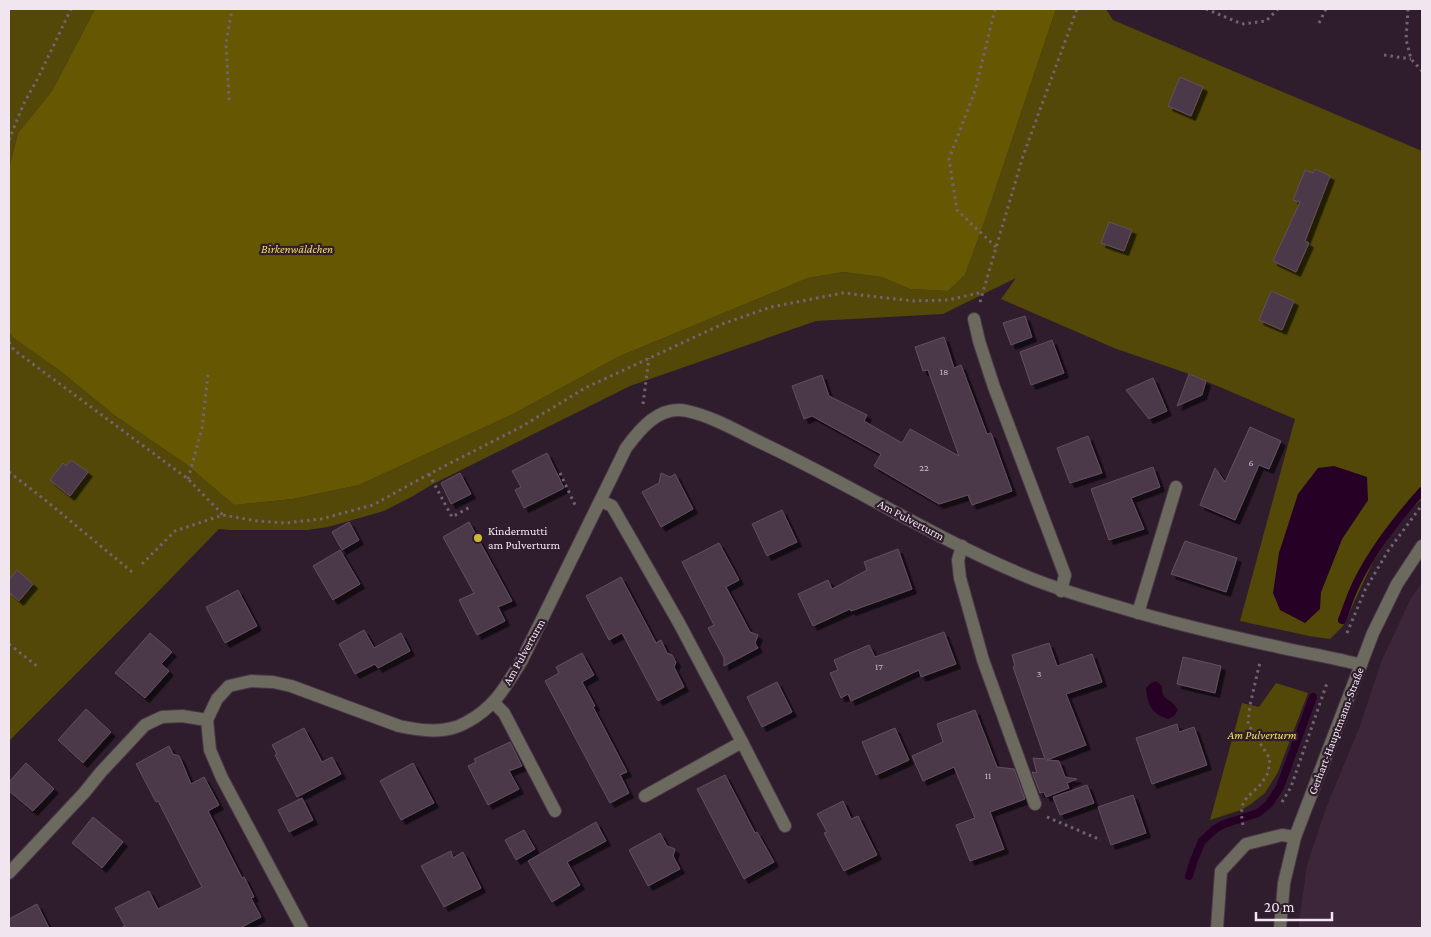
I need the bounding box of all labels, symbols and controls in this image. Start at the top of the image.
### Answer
park label: Birkenwäldchen [261,242,333,256]
house number: 18 [940,366,948,377]
house number: 6 [1248,457,1254,468]
house number: 22 [919,462,929,473]
street label: Am Pulverturm [875,497,947,544]
place label: Kindermutti am Pulverturm [488,524,561,552]
marker: Kindermutti am Pulverturm [472,532,484,544]
street label: Am Pulverturm [500,616,548,688]
house number: 17 [875,661,883,672]
street label: Gerhart-Hauptmann-Straße [1305,665,1367,797]
house number: 3 [1037,668,1042,679]
park label: Am Pulverturm [1227,728,1297,742]
house number: 11 [985,770,991,781]
scale bar [1256,890,1332,922]
text: 20 m [1264,899,1295,915]

